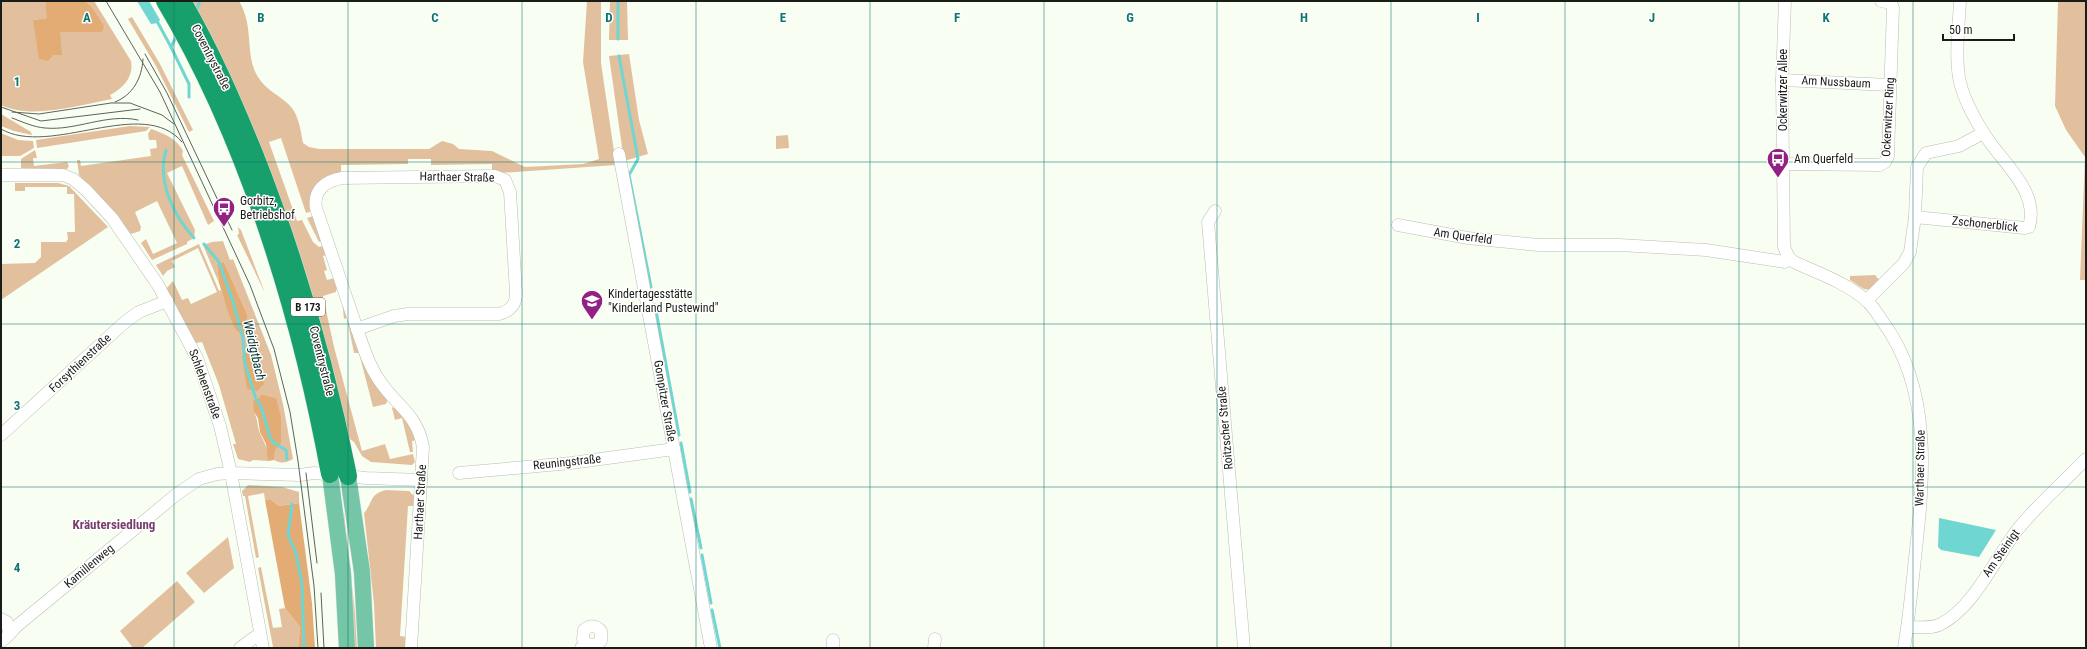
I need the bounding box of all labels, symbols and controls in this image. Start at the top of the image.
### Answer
text: A [83,10,91,25]
text: B [257,10,265,25]
text: C [431,10,439,25]
text: D [605,10,613,25]
text: E [780,10,787,25]
text: F [954,10,960,25]
text: G [1126,10,1134,25]
text: H [1300,10,1308,25]
text: I [1476,10,1480,25]
text: J [1649,10,1655,25]
text: K [1822,10,1830,25]
scale bar [1943,16,2014,42]
street label: Coventrystraße [189,22,234,92]
text: 50 m [1949,23,1973,37]
street label: Ockerwitzer Allee [1776,48,1790,131]
street label: Am Nussbaum [1801,73,1871,91]
text: 1 [14,74,20,89]
street label: Ockerwitzer Ring [1879,77,1897,157]
bus stop icon: Am Querfeld [1765,146,1791,179]
place label: Am Querfeld [1794,152,1853,166]
street label: Harthaer Straße [419,169,495,185]
place label: Gorbitz, Betriebshof [240,194,295,222]
bus stop icon: Gorbitz, Betriebshof [211,195,237,228]
street label: Zschonerblick [1951,214,2019,235]
street label: Am Querfeld [1433,225,1493,247]
text: 2 [14,236,21,251]
place label: Kindertagesstätte "Kinderland Pustewind" [608,287,719,315]
school or university icon: Kindertagesstätte "Kinderland Pustewind" [579,288,605,321]
road number: B 173 [291,298,325,316]
water label: Weidigtbach [240,318,269,382]
street label: Coventrystraße [307,325,338,398]
street label: Forsythienstraße [46,331,114,395]
street label: Schlehenstraße [186,347,224,421]
street label: Gompitzer Straße [651,359,679,443]
street label: Roitzscher Straße [1214,385,1236,470]
text: 3 [14,398,20,413]
street label: Warthaer Straße [1912,429,1928,506]
street label: Reuningstraße [532,451,602,473]
street label: Harthaer Straße [411,464,429,540]
district label: Kräutersiedlung [73,517,155,532]
street label: Am Steinigt [1980,526,2023,580]
street label: Kamillenweg [61,541,117,591]
text: 4 [14,560,21,575]

